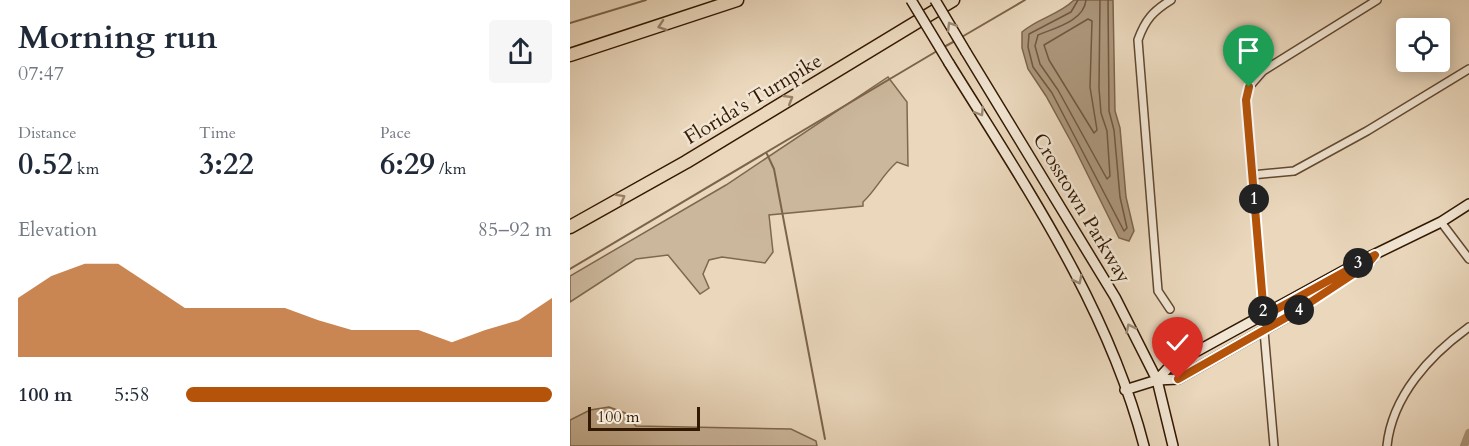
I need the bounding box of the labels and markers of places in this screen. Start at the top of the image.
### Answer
pin [1223,25,1274,87]
pin: 1 [1239,184,1269,214]
pin: 3 [1343,248,1373,278]
pin: 4 [1284,295,1314,325]
pin: 2 [1248,296,1278,326]
pin [1152,317,1203,379]

